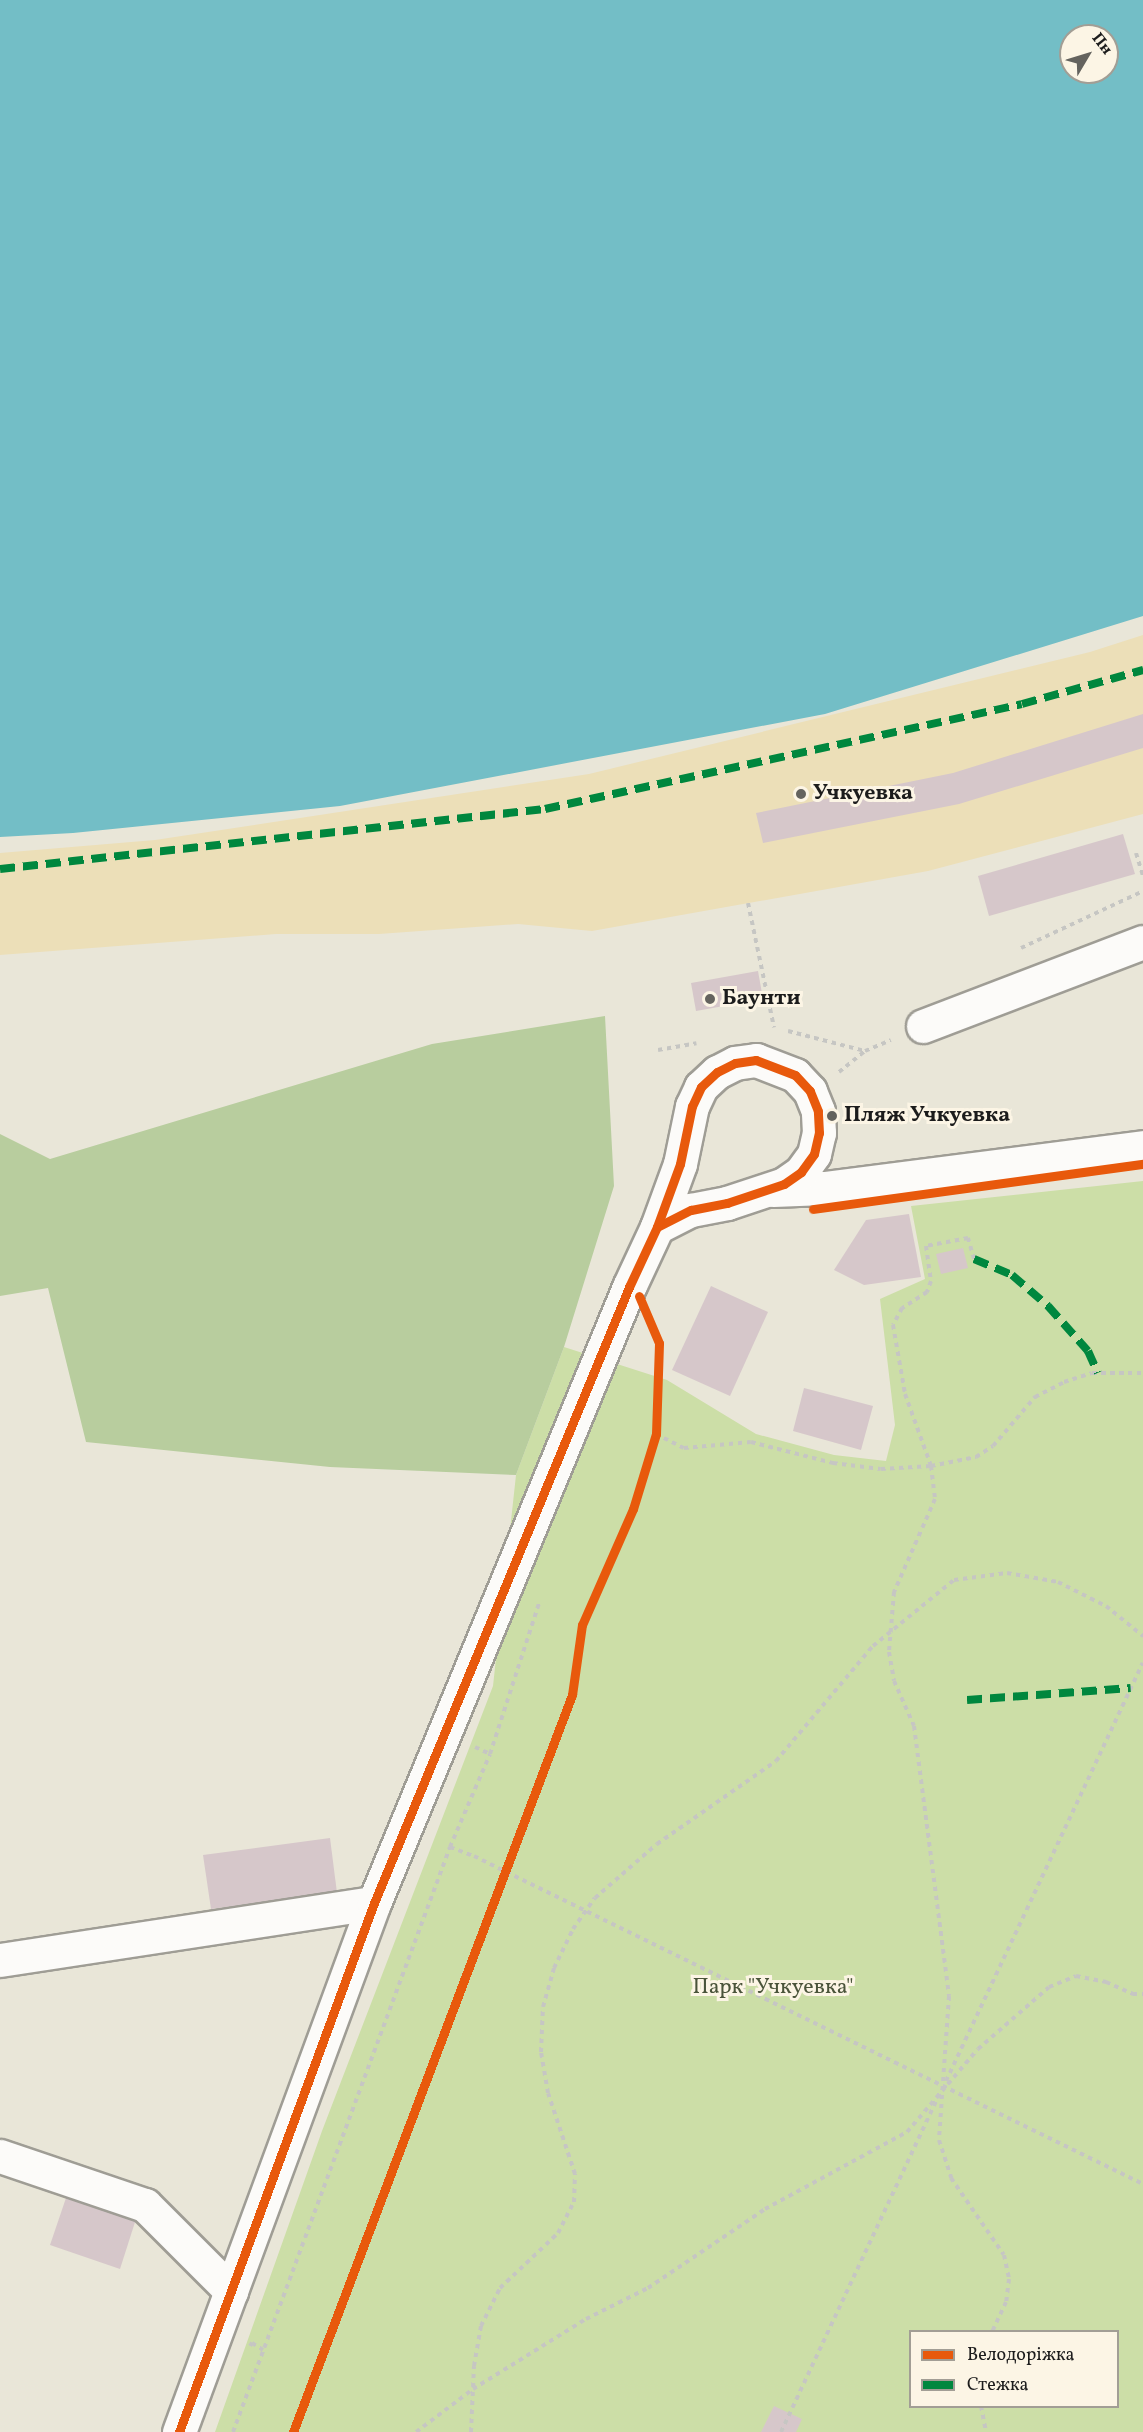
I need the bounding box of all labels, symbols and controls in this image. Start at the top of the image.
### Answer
north arrow [1059,24,1119,84]
text: Пн [1086,28,1117,60]
place label: Учкуевка [813,781,913,807]
marker: Учкуевка [794,787,808,801]
place label: Баунти [722,986,801,1012]
marker: Баунти [703,992,717,1006]
place label: Пляж Учкуевка [844,1103,1010,1129]
marker: Пляж Учкуевка [825,1109,839,1123]
park label: Парк "Учкуевка" [692,1975,854,2001]
legend [909,2330,1119,2408]
text: Велодоріжка [967,2343,1075,2368]
text: Стежка [967,2373,1029,2398]

